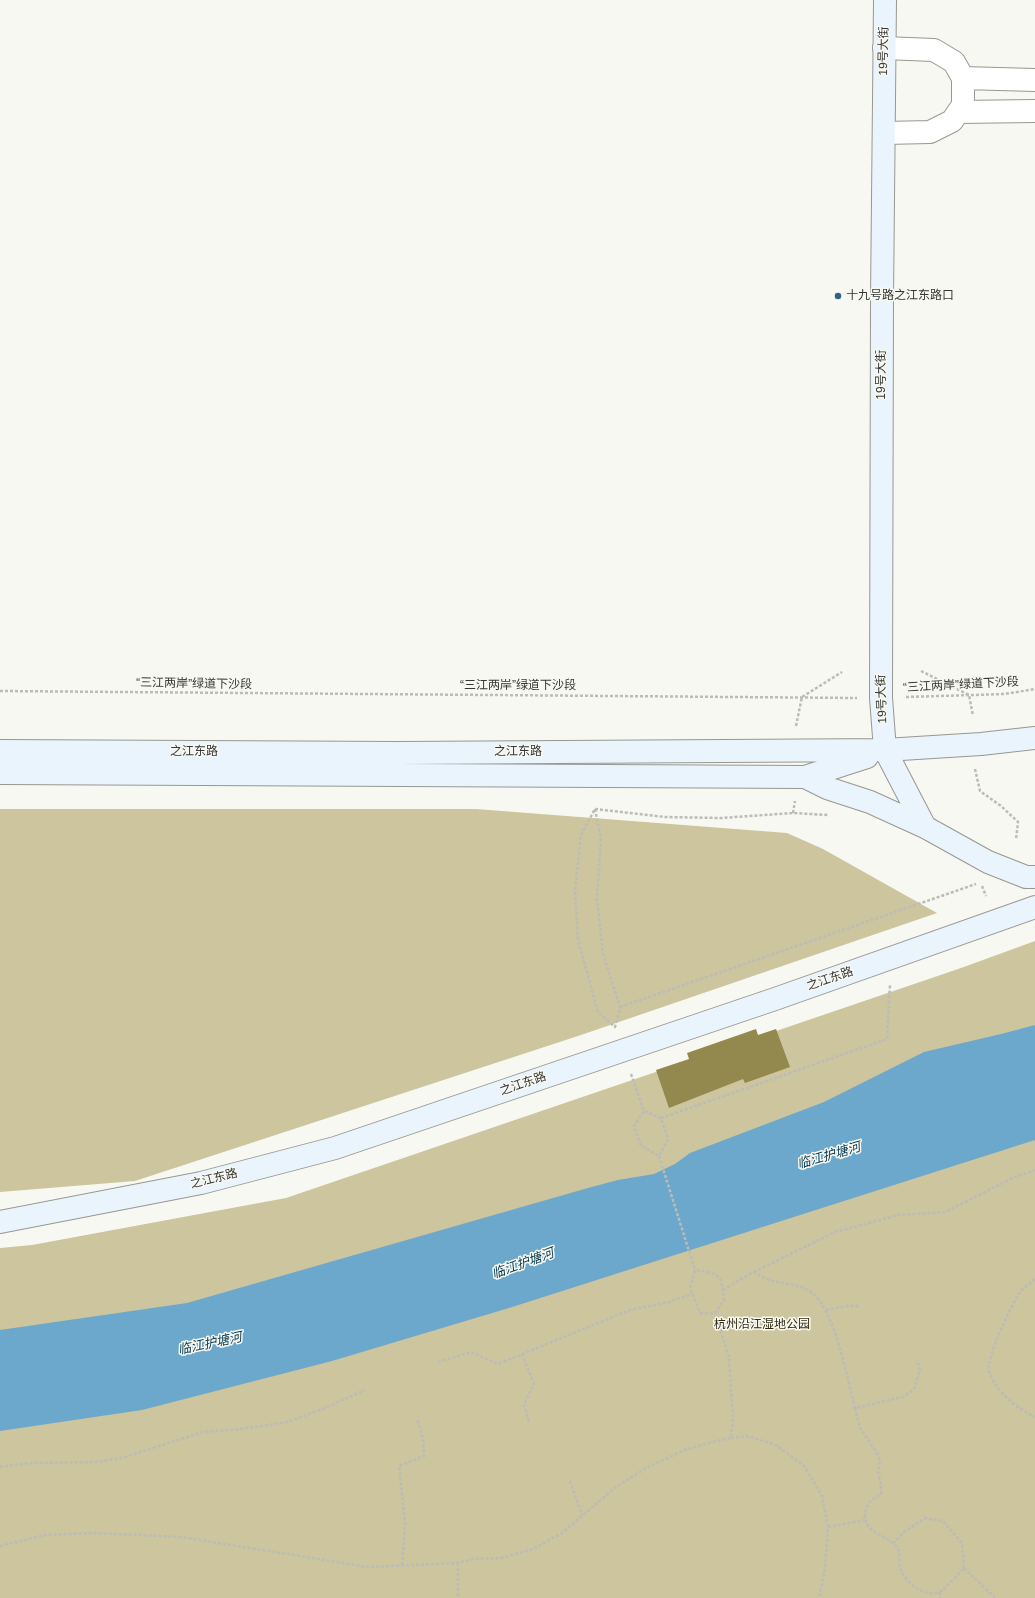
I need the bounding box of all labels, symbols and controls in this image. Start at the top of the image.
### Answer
street label: 19号大街 [876,26,892,76]
place label: 十九号路之江东路口 [846,289,954,303]
marker: 十九号路之江东路口 [833,291,843,301]
street label: 19号大街 [875,350,889,400]
street label: 19号大街 [874,674,890,724]
street label: “三江两岸”绿道下沙段 [903,675,1019,695]
street label: “三江两岸”绿道下沙段 [136,676,252,692]
street label: “三江两岸”绿道下沙段 [460,679,576,693]
street label: 之江东路 [170,745,218,759]
street label: 之江东路 [494,745,542,759]
street label: 之江东路 [805,964,855,994]
street label: 之江东路 [498,1069,548,1099]
water label: 临江护塘河 [796,1140,862,1172]
street label: 之江东路 [189,1166,239,1192]
water label: 临江护塘河 [490,1246,556,1282]
park label: 杭州沿江湿地公园 [714,1318,810,1332]
water label: 临江护塘河 [177,1330,243,1358]

